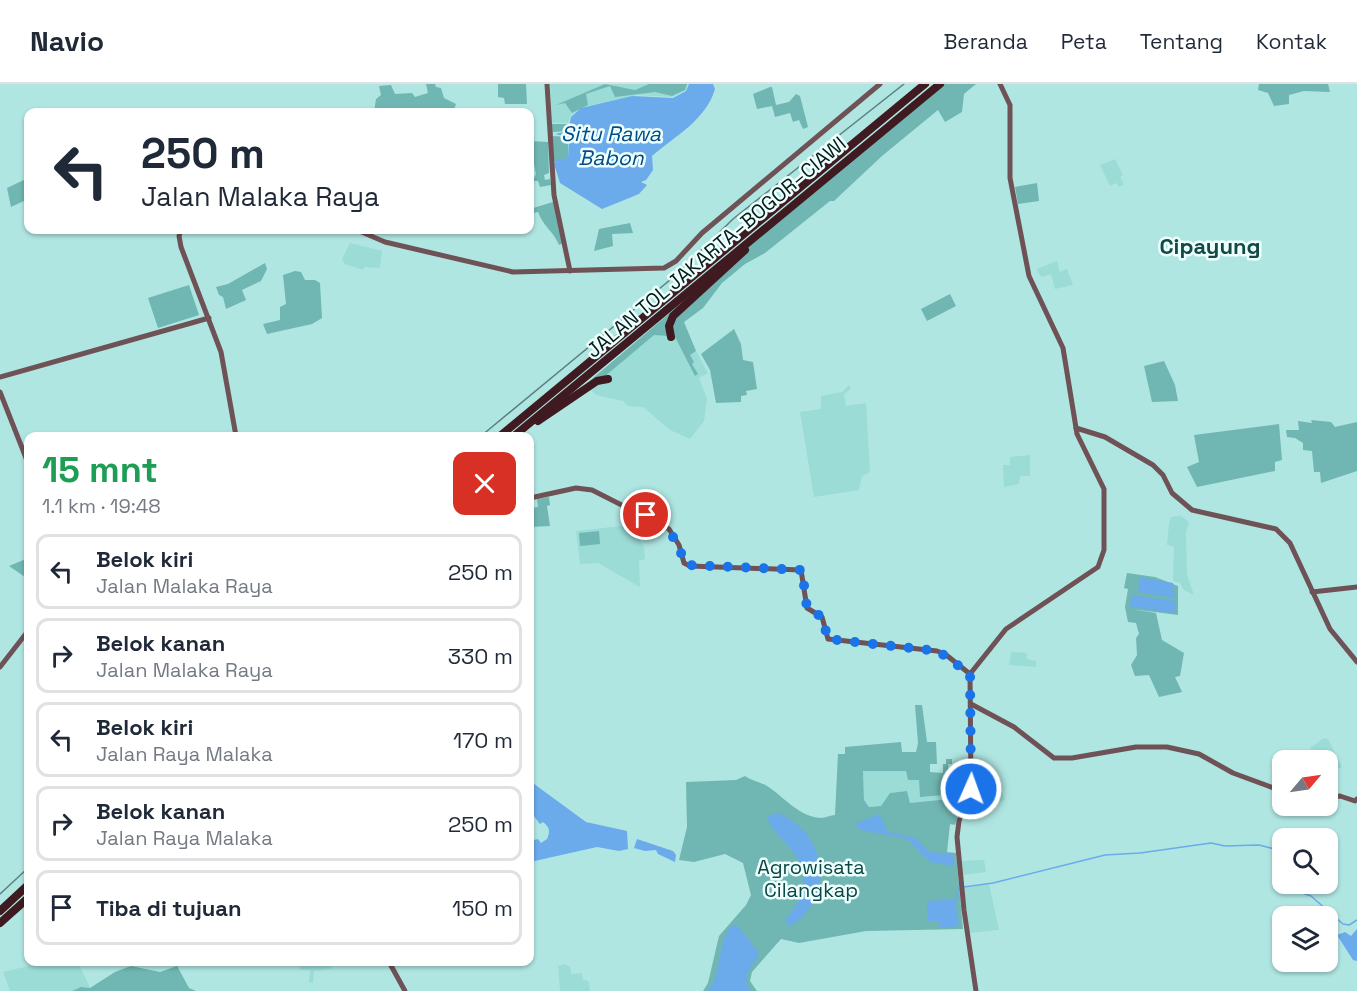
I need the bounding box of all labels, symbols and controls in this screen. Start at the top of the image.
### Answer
text: Navio [30,23,104,59]
text: Beranda [943,28,1028,55]
text: Peta [1061,28,1107,55]
text: Tentang [1140,28,1223,55]
text: Kontak [1256,28,1327,55]
water label: Situ Rawa Babon [561,120,662,171]
text: 250 m [141,127,265,180]
street label: JALAN TOL JAKARTA–BOGOR–CIAWI [581,131,851,363]
icon: left [42,132,120,210]
text: Jalan Malaka Raya [141,179,379,214]
district label: Cipayung [1159,232,1261,260]
text: 15 mnt [42,447,158,493]
button: close [453,452,516,515]
pin [620,489,671,540]
text: 1.1 km · 19:48 [42,493,161,519]
icon: arrive [629,498,662,531]
text: Belok kiri [96,545,193,573]
icon: left [45,555,78,588]
text: 250 m [448,558,513,586]
text: Jalan Malaka Raya [96,573,273,599]
text: Belok kanan [96,629,225,657]
icon: right [45,639,78,672]
text: 330 m [448,642,513,670]
text: Jalan Malaka Raya [96,657,273,683]
text: Belok kiri [96,713,193,741]
icon: left [45,723,78,756]
text: 170 m [453,726,513,754]
text: Jalan Raya Malaka [96,741,273,767]
north arrow [1272,750,1338,816]
map controls [1272,750,1338,972]
position arrow [939,757,1003,821]
text: Belok kanan [96,797,225,825]
icon: right [45,807,78,840]
text: 250 m [448,810,513,838]
text: Jalan Raya Malaka [96,825,273,851]
button: search [1272,828,1338,894]
park label: Agrowisata Cilangkap [757,854,865,903]
icon: arrive [45,891,78,924]
text: Tiba di tujuan [96,894,242,922]
text: 150 m [452,894,513,922]
button: layers [1272,906,1338,972]

